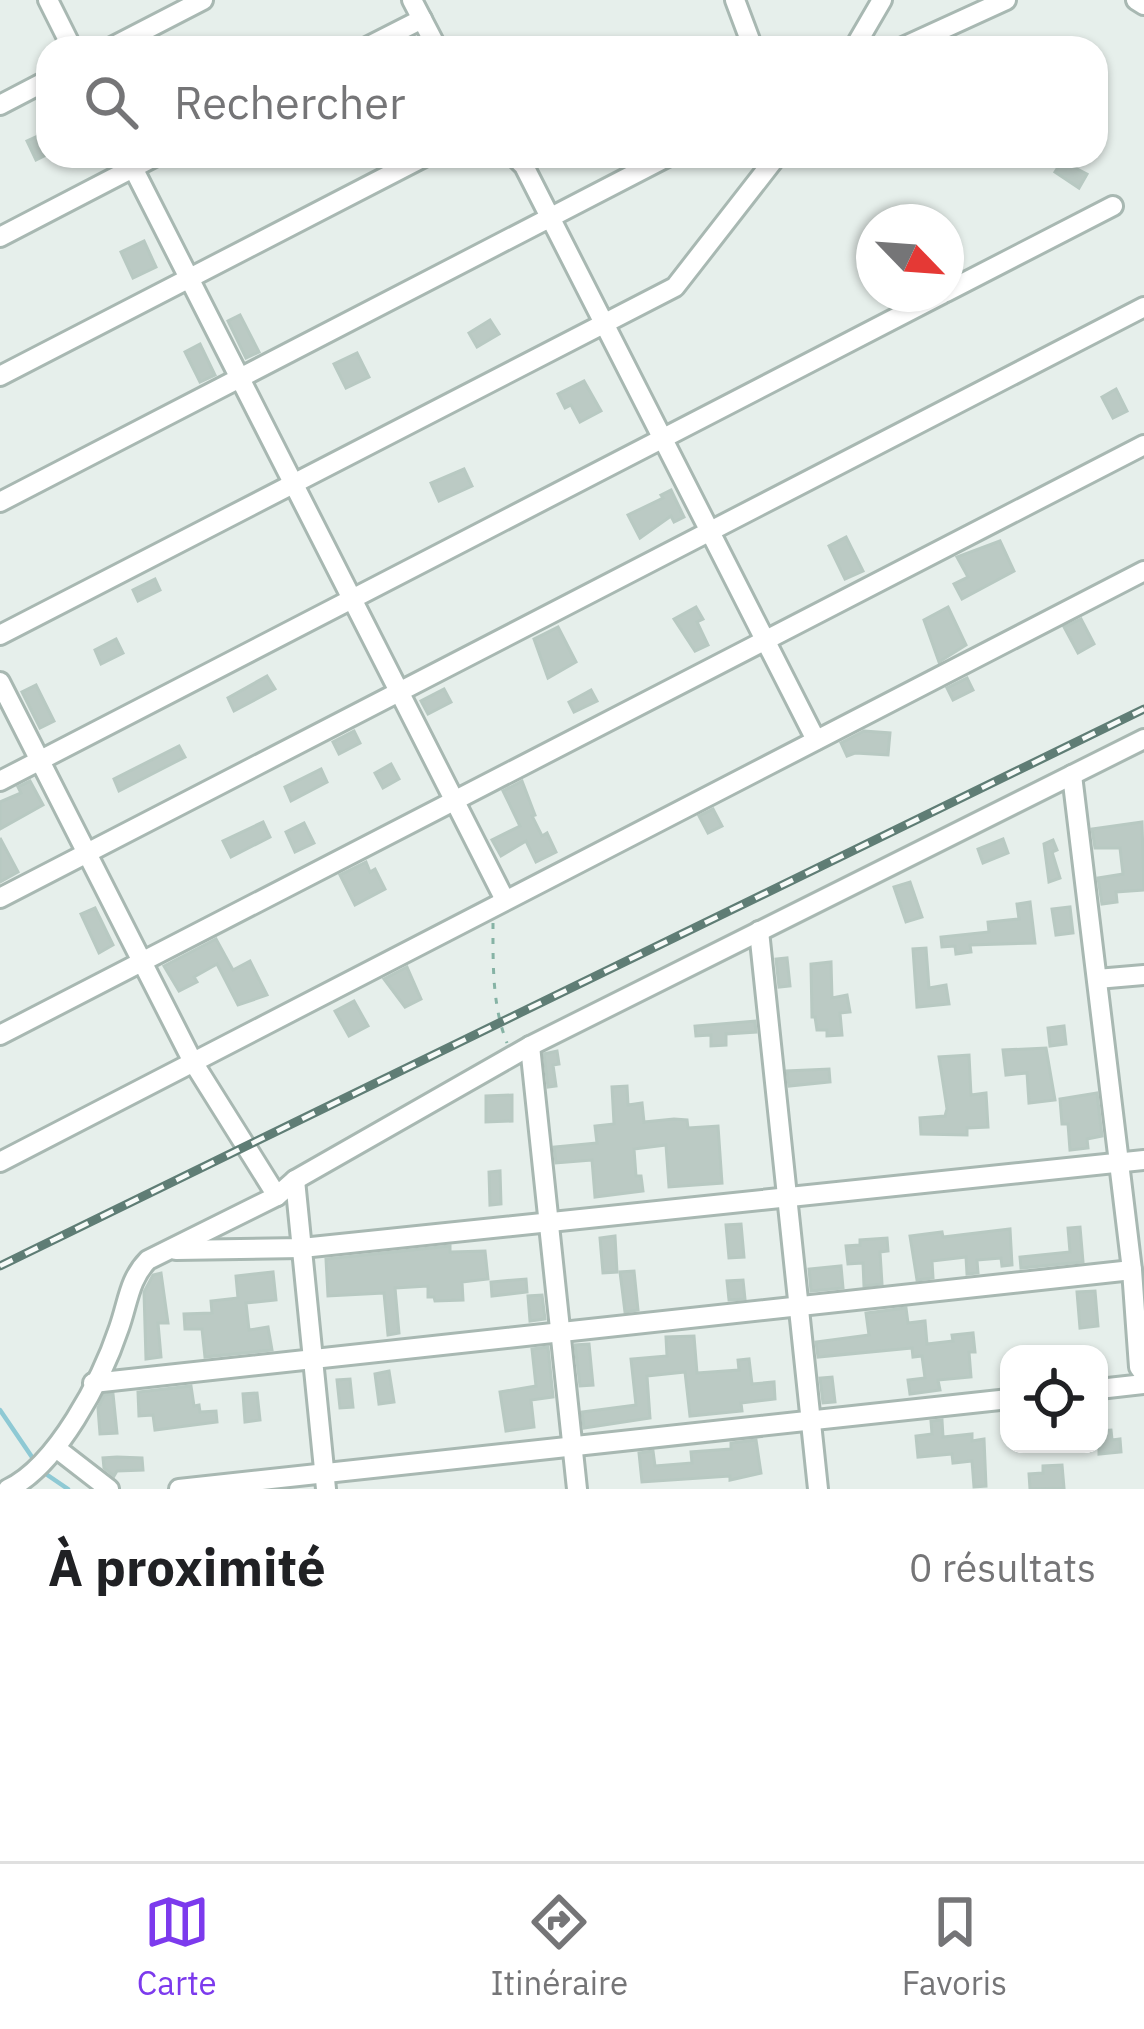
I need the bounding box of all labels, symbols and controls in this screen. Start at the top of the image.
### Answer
search box [36,36,1108,168]
icon: search [78,69,144,135]
text: Rechercher [174,73,405,131]
north arrow [856,204,964,312]
map controls [1000,1345,1108,1453]
button: locate [1000,1345,1108,1453]
text: À proximité [48,1534,326,1600]
text: 0 résultats [909,1542,1096,1593]
tab: Carte [137,1889,217,2004]
tab: Itinéraire [490,1889,628,2004]
tab: Favoris [902,1889,1007,2004]

